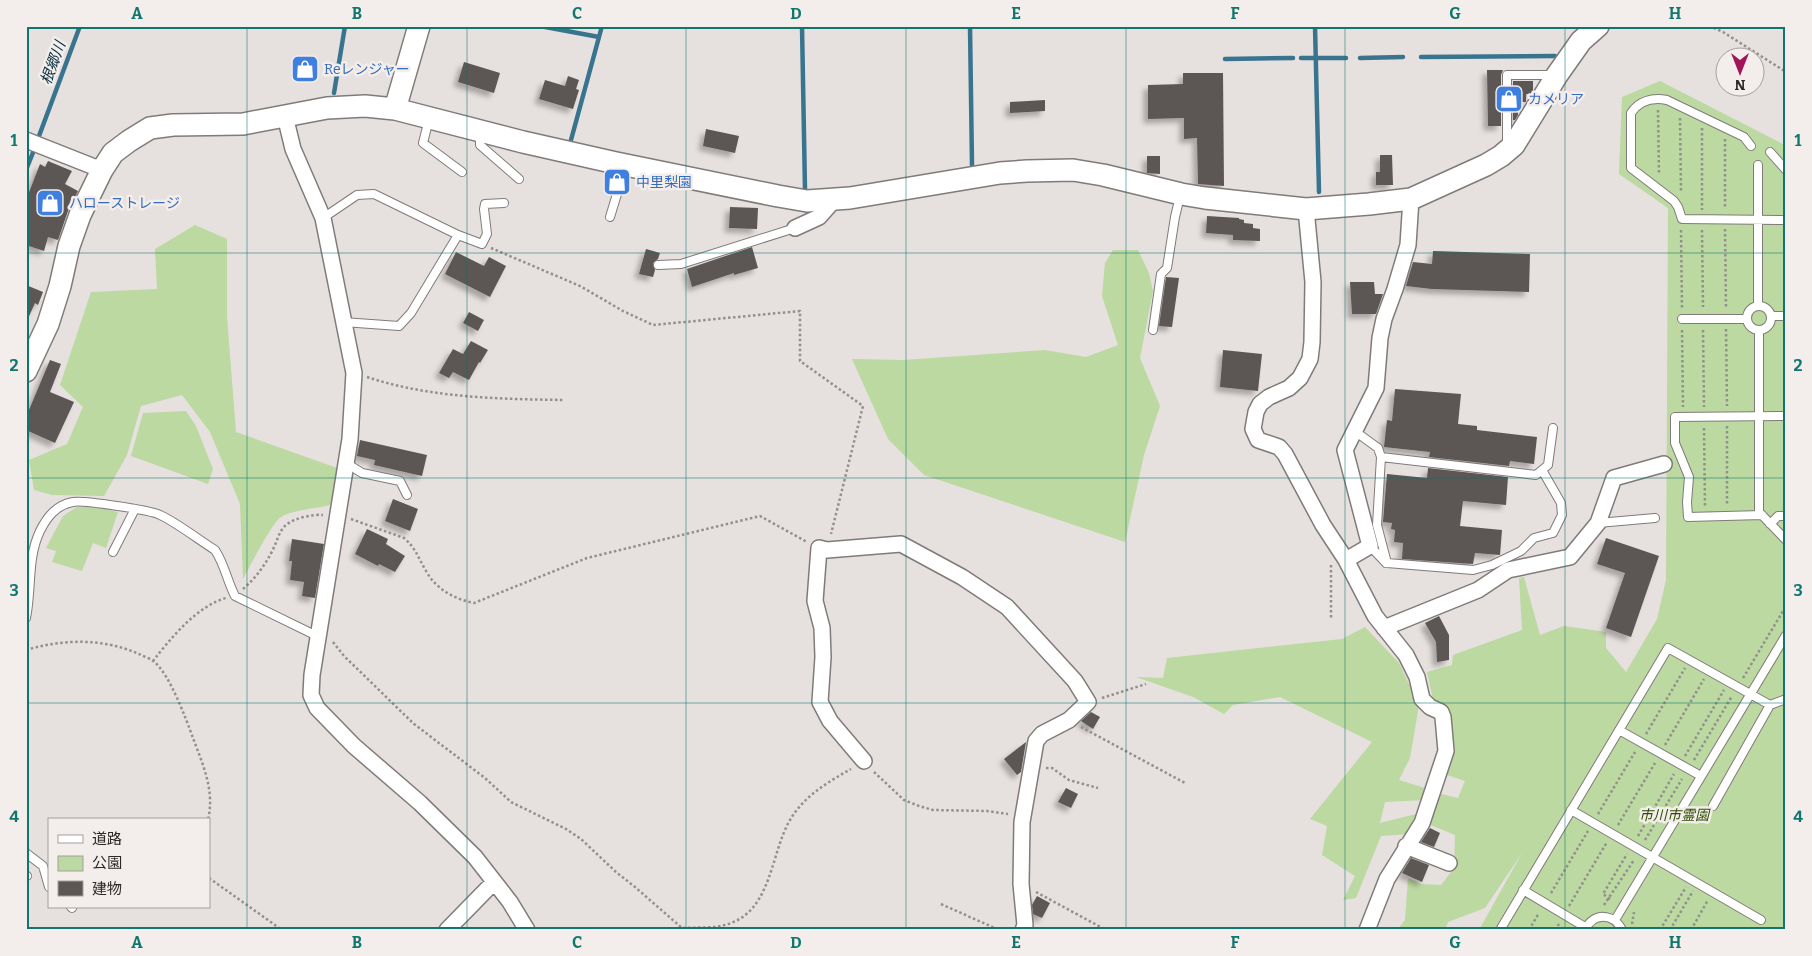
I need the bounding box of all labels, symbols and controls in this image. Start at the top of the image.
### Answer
text: A [131,4,143,23]
text: B [352,4,362,23]
text: C [572,4,582,23]
text: D [790,4,802,23]
text: E [1011,4,1021,23]
text: F [1231,4,1240,23]
text: G [1449,4,1461,23]
text: H [1669,4,1682,23]
water label: 根郷川 [37,37,70,87]
north arrow [1714,48,1764,98]
shop icon: Reレンジャー [290,54,320,84]
place label: Reレンジャー [324,61,410,78]
text: N [1734,76,1745,93]
shop icon: カメリア [1494,84,1524,114]
place label: カメリア [1528,91,1584,108]
text: 1 [11,131,18,150]
text: 1 [1795,131,1802,150]
shop icon: 中里梨園 [602,167,632,197]
place label: 中里梨園 [636,174,692,191]
shop icon: ハローストレージ [35,188,65,218]
place label: ハローストレージ [69,195,180,212]
text: 2 [9,356,19,375]
text: 2 [1793,356,1803,375]
text: 3 [9,581,19,600]
text: 3 [1793,581,1803,600]
text: 4 [9,807,19,826]
park label: 市川市霊園 [1639,807,1711,824]
text: 4 [1793,807,1803,826]
legend [48,818,210,908]
text: 道路 [92,830,122,848]
text: 公園 [92,854,122,872]
text: 建物 [92,880,122,898]
text: A [131,933,143,952]
text: B [352,933,362,952]
text: C [572,933,582,952]
text: D [790,933,802,952]
text: E [1011,933,1021,952]
text: F [1231,933,1240,952]
text: G [1449,933,1461,952]
text: H [1669,933,1682,952]

